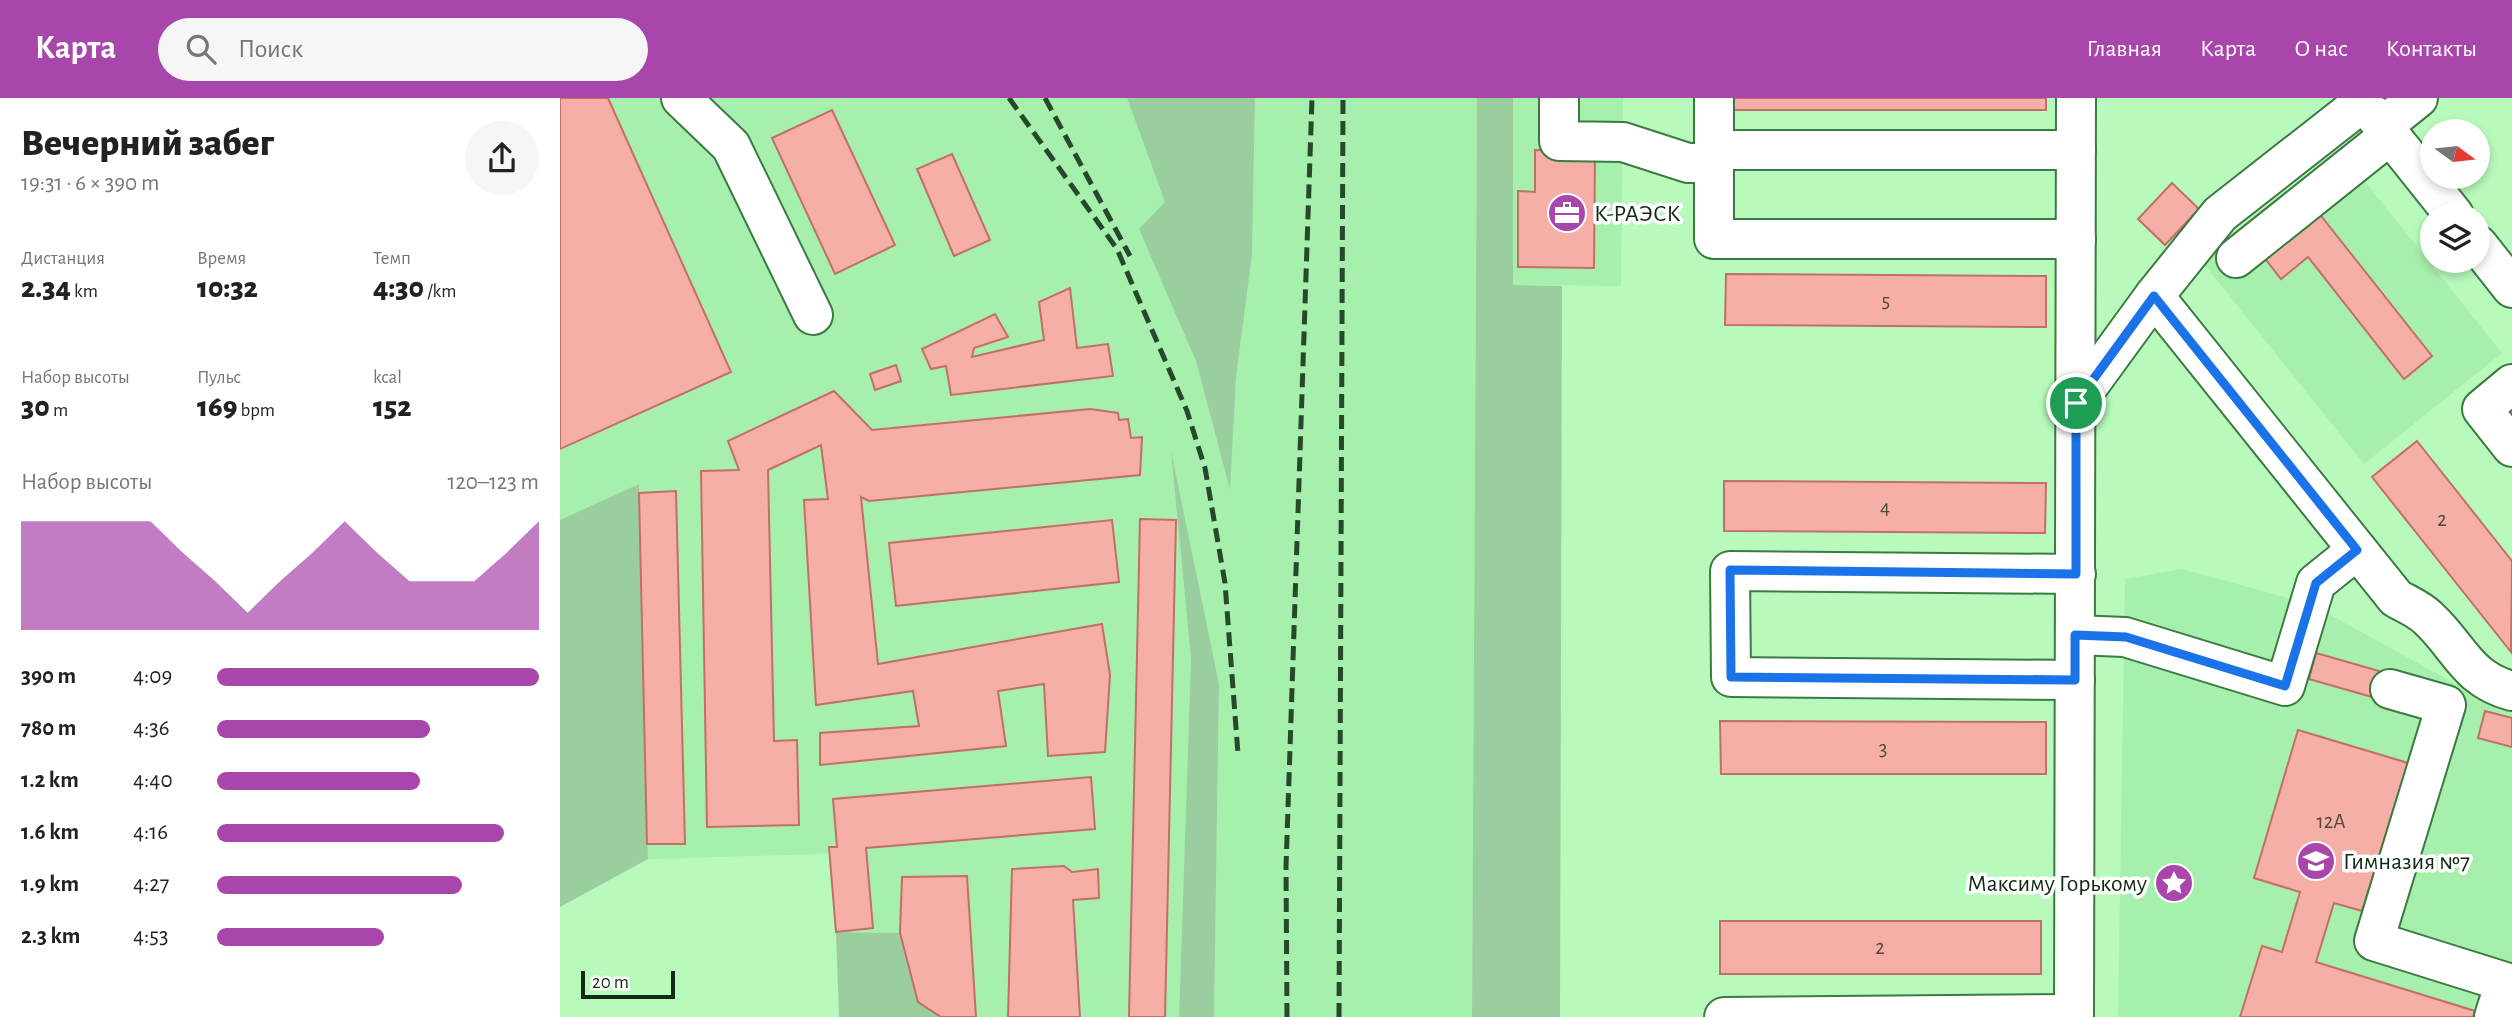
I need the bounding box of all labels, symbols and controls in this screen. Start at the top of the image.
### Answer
search box [158,18,648,81]
icon: search [182,30,220,68]
text: Карта [35,32,116,65]
text: Поиск [238,36,303,62]
text: Главная [2087,37,2162,61]
text: Карта [2200,37,2256,61]
text: О нас [2294,37,2348,61]
text: Контакты [2386,37,2477,61]
north arrow [2420,119,2490,189]
map controls [2420,119,2490,273]
button: share [465,121,539,195]
text: Вечерний забег [21,125,274,163]
text: 19:31 · 6 × 390 m [21,172,159,195]
office icon: К-РАЭСК [1546,192,1588,234]
place label: К-РАЭСК [1594,202,1680,226]
button: layers [2420,203,2490,273]
text: Дистанция [21,249,105,268]
text: Время [197,249,246,268]
text: Темп [373,249,411,268]
text: 2.34 [21,273,71,303]
text: 10:32 [197,273,258,303]
text: 4:30 [373,273,424,303]
text: km [71,282,98,301]
text: /km [424,282,456,301]
house number: 5 [1882,290,1890,311]
text: Набор высоты [21,368,130,387]
text: Пульс [197,368,241,387]
text: kcal [373,368,402,387]
pin [2046,373,2106,433]
icon: arrive [2057,384,2095,422]
text: 30 [21,392,50,422]
text: 169 [197,392,237,422]
text: 152 [373,392,412,422]
text: m [50,401,68,420]
text: bpm [237,401,275,420]
text: Набор высоты [21,471,153,494]
text: 120–123 m [447,471,539,494]
house number: 4 [1880,497,1890,518]
house number: 2 [2437,509,2447,530]
text: 390 m [21,665,76,688]
text: 4:09 [133,665,172,688]
text: 780 m [21,717,76,740]
text: 4:36 [133,717,170,740]
house number: 3 [1879,738,1887,759]
text: 1.2 km [21,769,79,792]
text: 4:40 [133,769,173,792]
house number: 12А [2316,811,2346,832]
text: 1.6 km [21,821,79,844]
text: 4:16 [133,821,168,844]
school or university icon: Гимназия №7 [2295,840,2337,882]
place label: Гимназия №7 [2343,850,2470,874]
place icon: Максиму Горькому [2153,862,2195,904]
place label: Максиму Горькому [1967,872,2148,896]
text: 1.9 km [21,873,79,896]
text: 4:27 [133,873,169,896]
text: 2.3 km [21,925,80,948]
text: 4:53 [133,925,168,948]
house number: 2 [1875,937,1885,958]
scale bar [581,968,676,1000]
text: 20 m [592,973,629,992]

